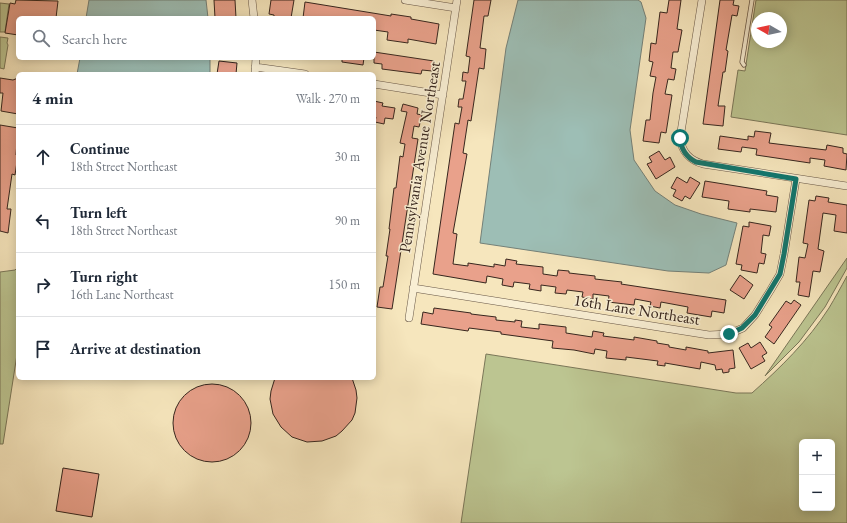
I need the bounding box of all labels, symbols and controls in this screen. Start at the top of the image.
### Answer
north arrow [751,12,787,48]
search box [16,16,376,60]
icon: search [30,27,52,49]
text: Search here [62,29,127,48]
street label: Pennsylvania Avenue Northeast [394,60,445,254]
text: 4 min [32,87,73,109]
text: Walk · 270 m [296,90,360,107]
route start [671,129,689,147]
text: Continue [70,139,130,158]
icon: ahead [32,146,54,168]
text: 30 m [335,148,360,165]
text: 18th Street Northeast [70,158,177,175]
text: Turn left [70,203,127,222]
icon: left [32,210,54,232]
text: 90 m [335,212,360,229]
text: 18th Street Northeast [70,222,177,239]
text: Turn right [70,267,138,286]
icon: right [32,274,54,296]
text: 150 m [329,276,360,293]
text: 16th Lane Northeast [70,286,174,303]
street label: 16th Lane Northeast [572,289,702,330]
route end [720,325,738,343]
icon: arrive [32,338,54,360]
text: Arrive at destination [70,339,201,358]
map controls [799,439,835,511]
button: + [799,439,835,475]
button: − [799,475,835,511]

